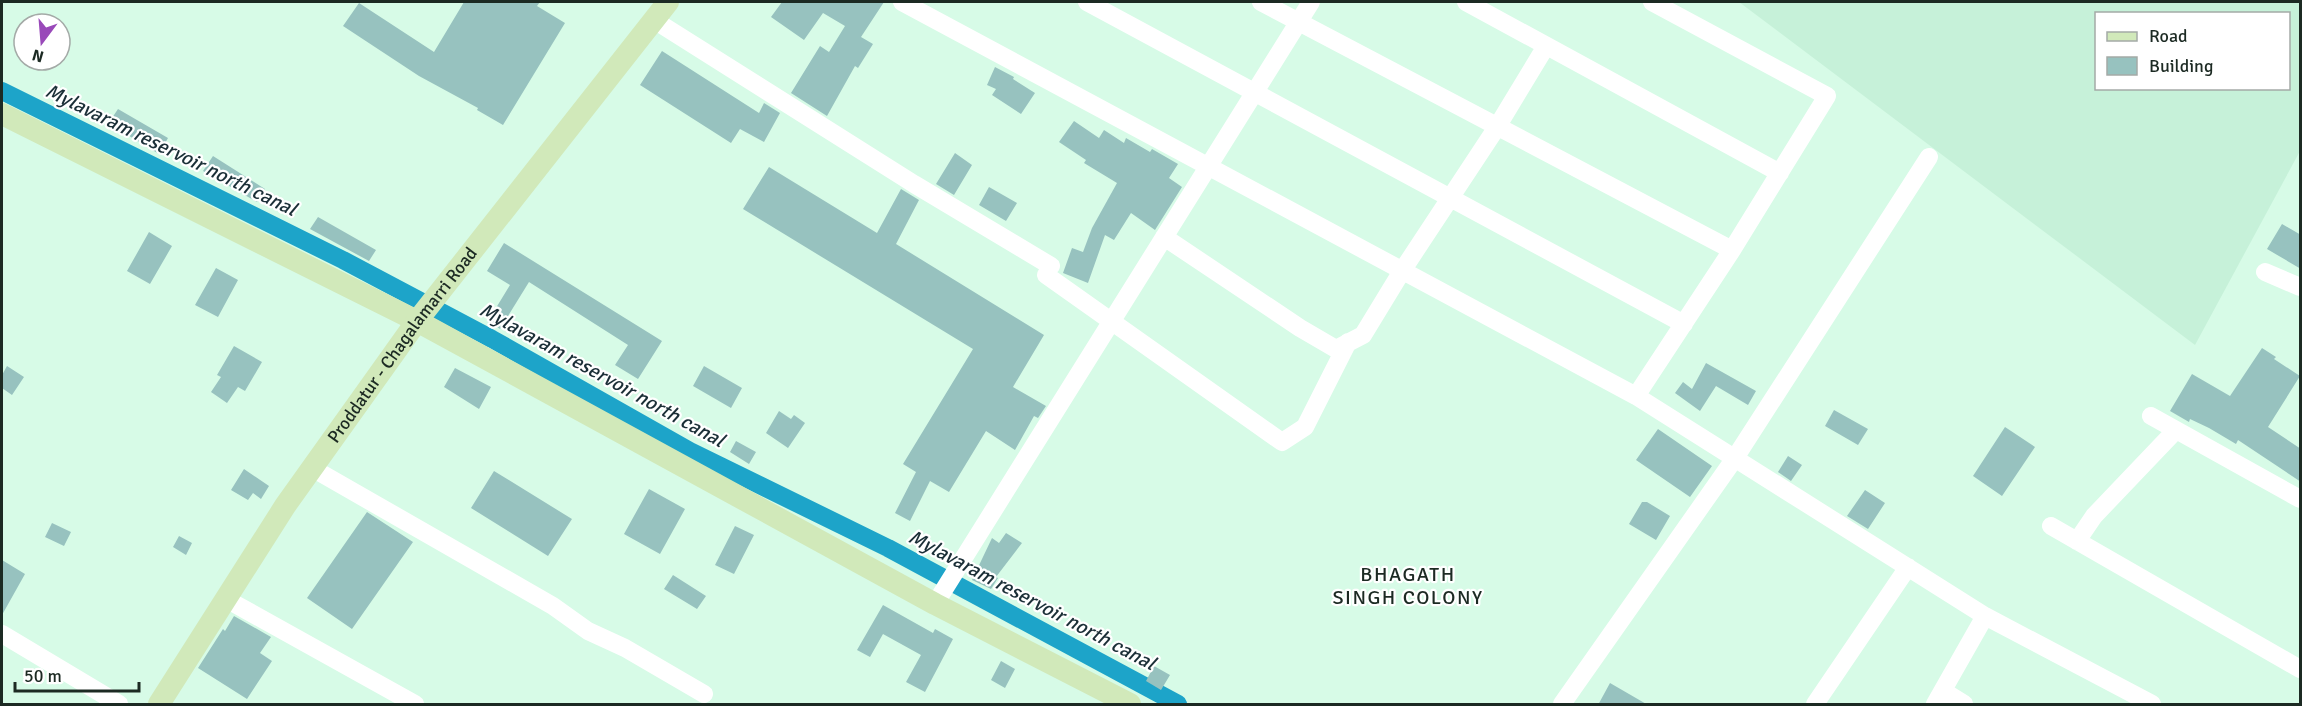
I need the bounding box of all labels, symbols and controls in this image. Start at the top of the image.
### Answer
north arrow [12,12,72,72]
legend [2095,12,2290,90]
text: Road [2149,25,2188,47]
text: N [30,44,46,67]
text: Building [2149,55,2213,77]
water label: Mylavaram reservoir north canal [41,78,302,223]
street label: Proddatur - Chagalamarri Road [323,243,482,447]
water label: Mylavaram reservoir north canal [475,297,731,454]
water label: Mylavaram reservoir north canal [904,524,1162,677]
district label: BHAGATH SINGH COLONY [1332,562,1484,610]
scale bar [15,655,140,693]
text: 50 m [24,665,62,687]

